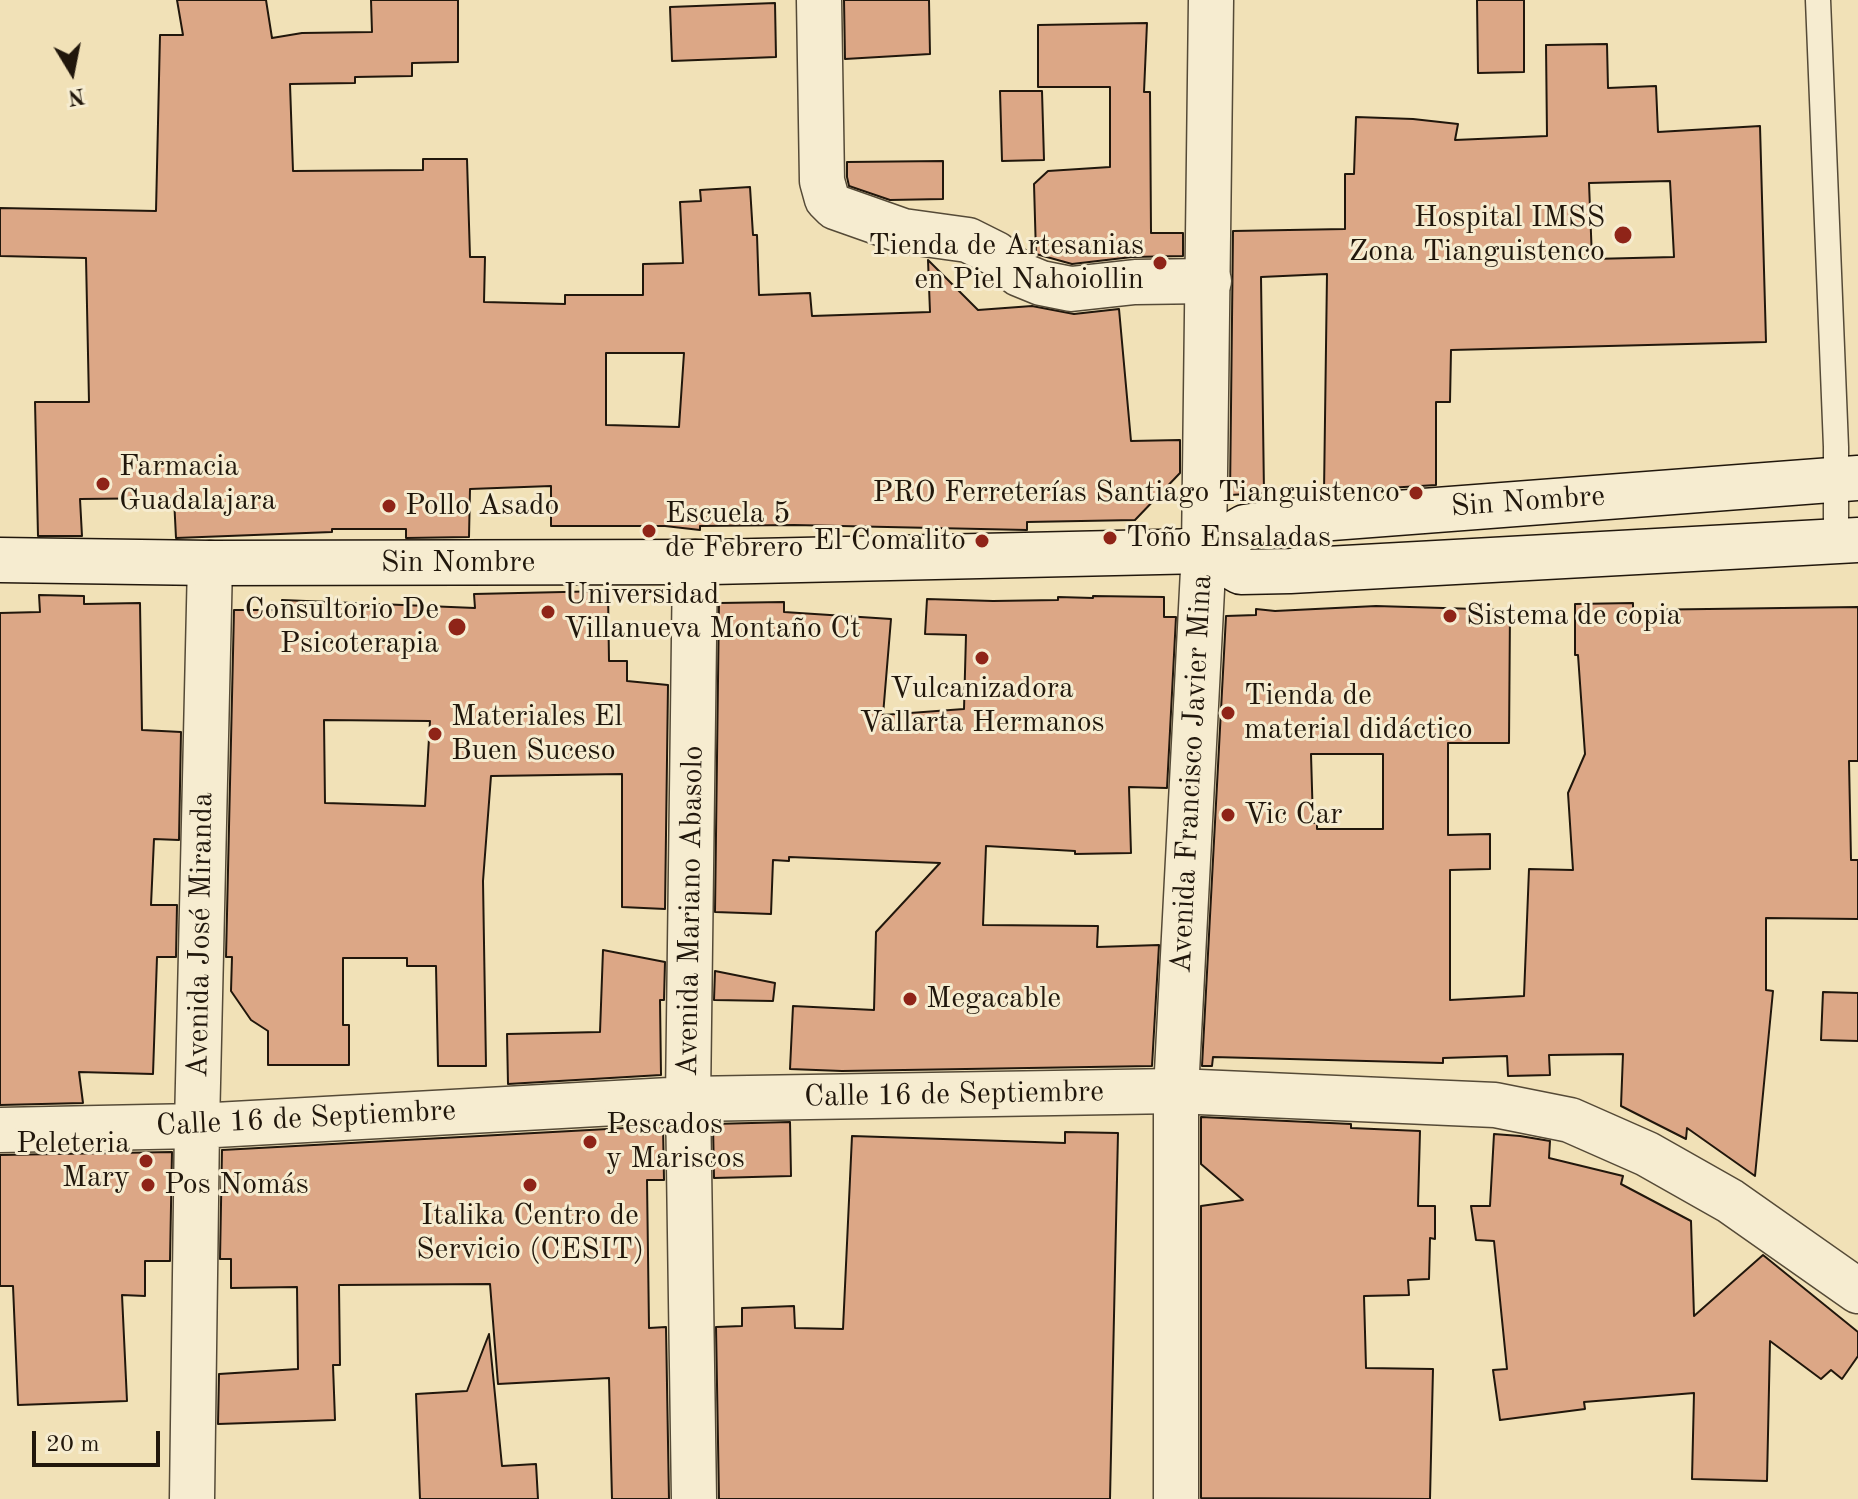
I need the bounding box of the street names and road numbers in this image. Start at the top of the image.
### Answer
street label: Sin Nombre [1450,479,1606,525]
street label: Sin Nombre [381,545,535,581]
street label: Avenida Francisco Javier Mina [1164,574,1220,974]
street label: Avenida Mariano Abasolo [670,745,712,1077]
street label: Avenida José Miranda [181,792,221,1078]
street label: Calle 16 de Septiembre [804,1074,1104,1116]
street label: Calle 16 de Septiembre [155,1093,457,1145]

